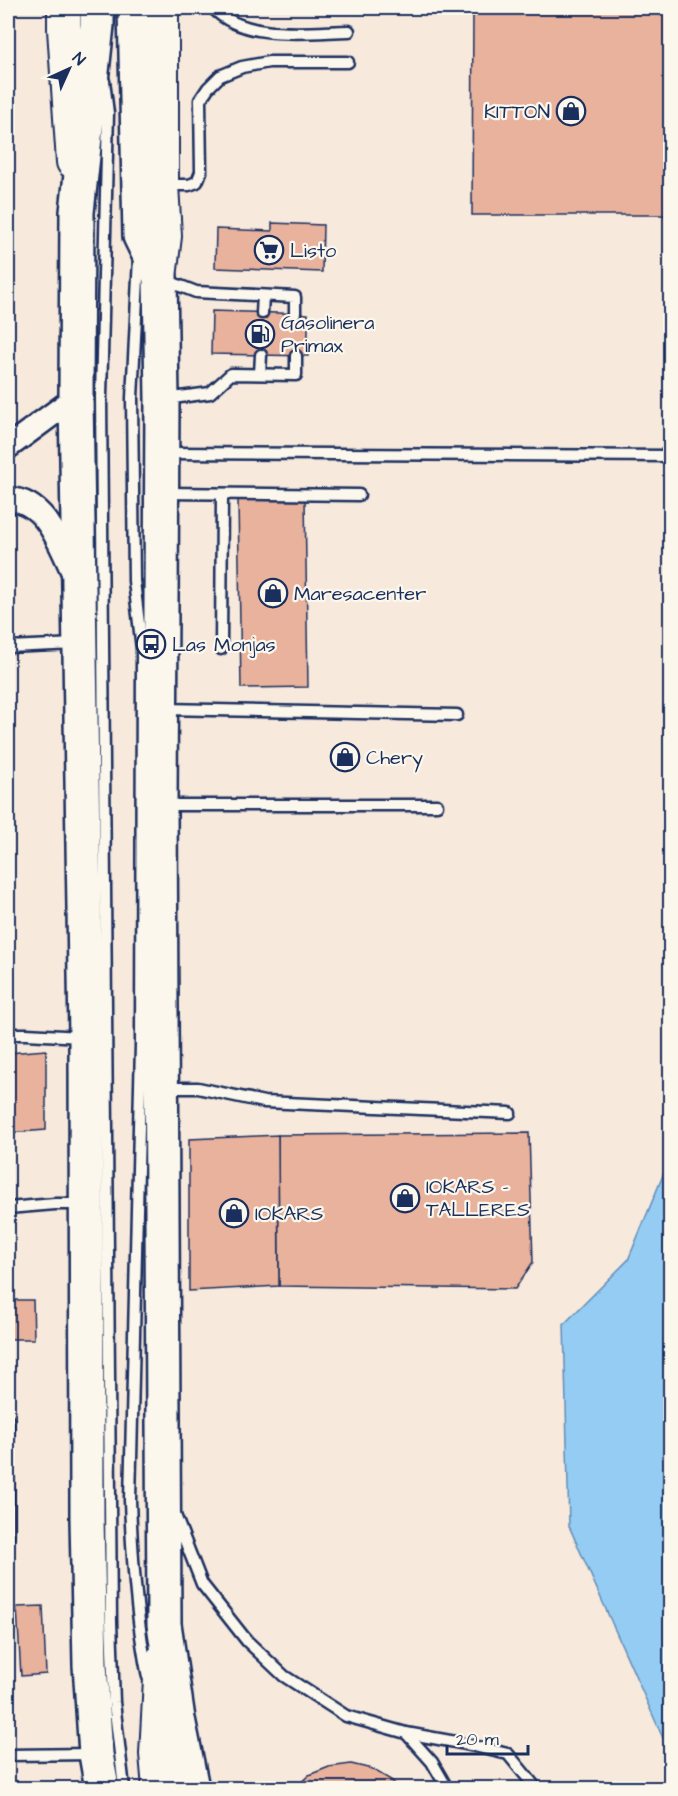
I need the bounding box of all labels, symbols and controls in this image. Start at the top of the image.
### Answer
north arrow [39,39,99,99]
text: N [68,48,90,70]
shop icon: KITTON [555,95,587,127]
place label: KITTON [484,98,550,126]
supermarket icon: Listo [253,234,285,266]
place label: Listo [290,237,336,265]
place label: Gasolinera Primax [281,309,375,360]
fuel station icon: Gasolinera Primax [244,318,276,350]
shop icon: Maresacenter [257,577,289,609]
place label: Maresacenter [294,580,426,608]
bus stop icon: Las Monjas [135,628,167,660]
place label: Las Monjas [172,631,276,659]
shop icon: Chery [329,741,361,773]
place label: Chery [366,744,423,773]
place label: IOKARS - TALLERES [426,1173,530,1224]
shop icon: IOKARS - TALLERES [389,1182,421,1214]
shop icon: IOKARS [218,1197,250,1229]
place label: IOKARS [255,1200,324,1228]
scale bar [447,1718,528,1756]
text: 20 m [456,1727,499,1752]

